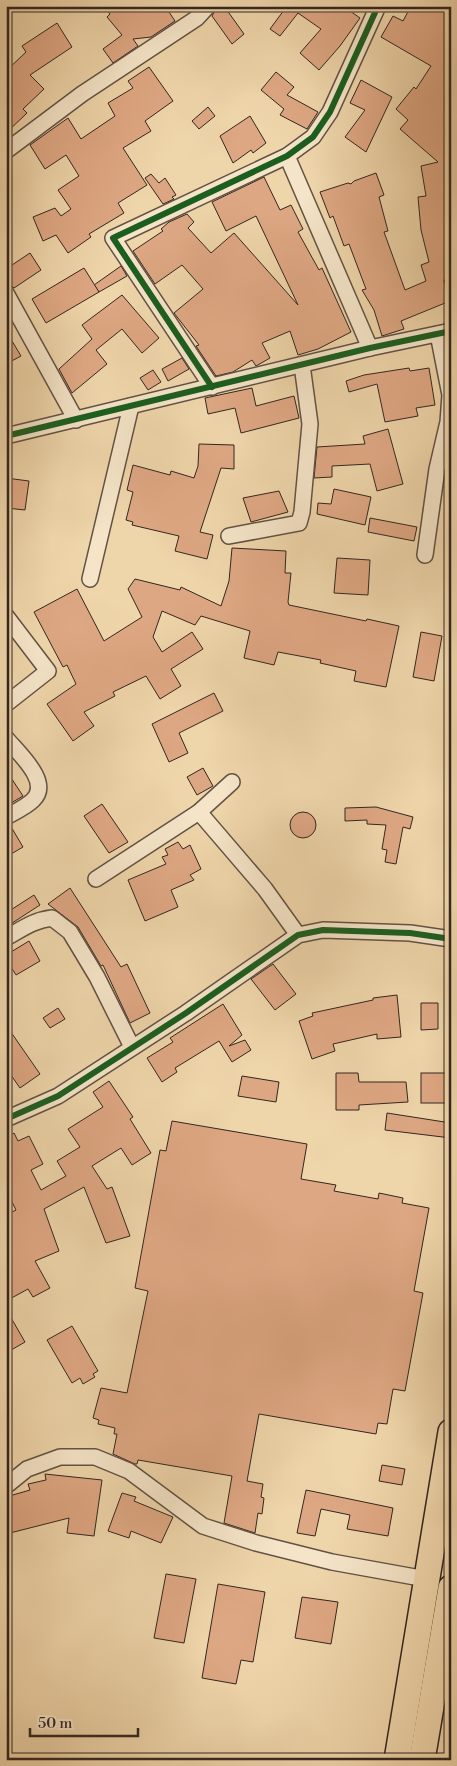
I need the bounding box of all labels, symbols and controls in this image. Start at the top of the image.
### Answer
scale bar [30,1706,138,1738]
text: 50 m [38,1714,72,1733]

